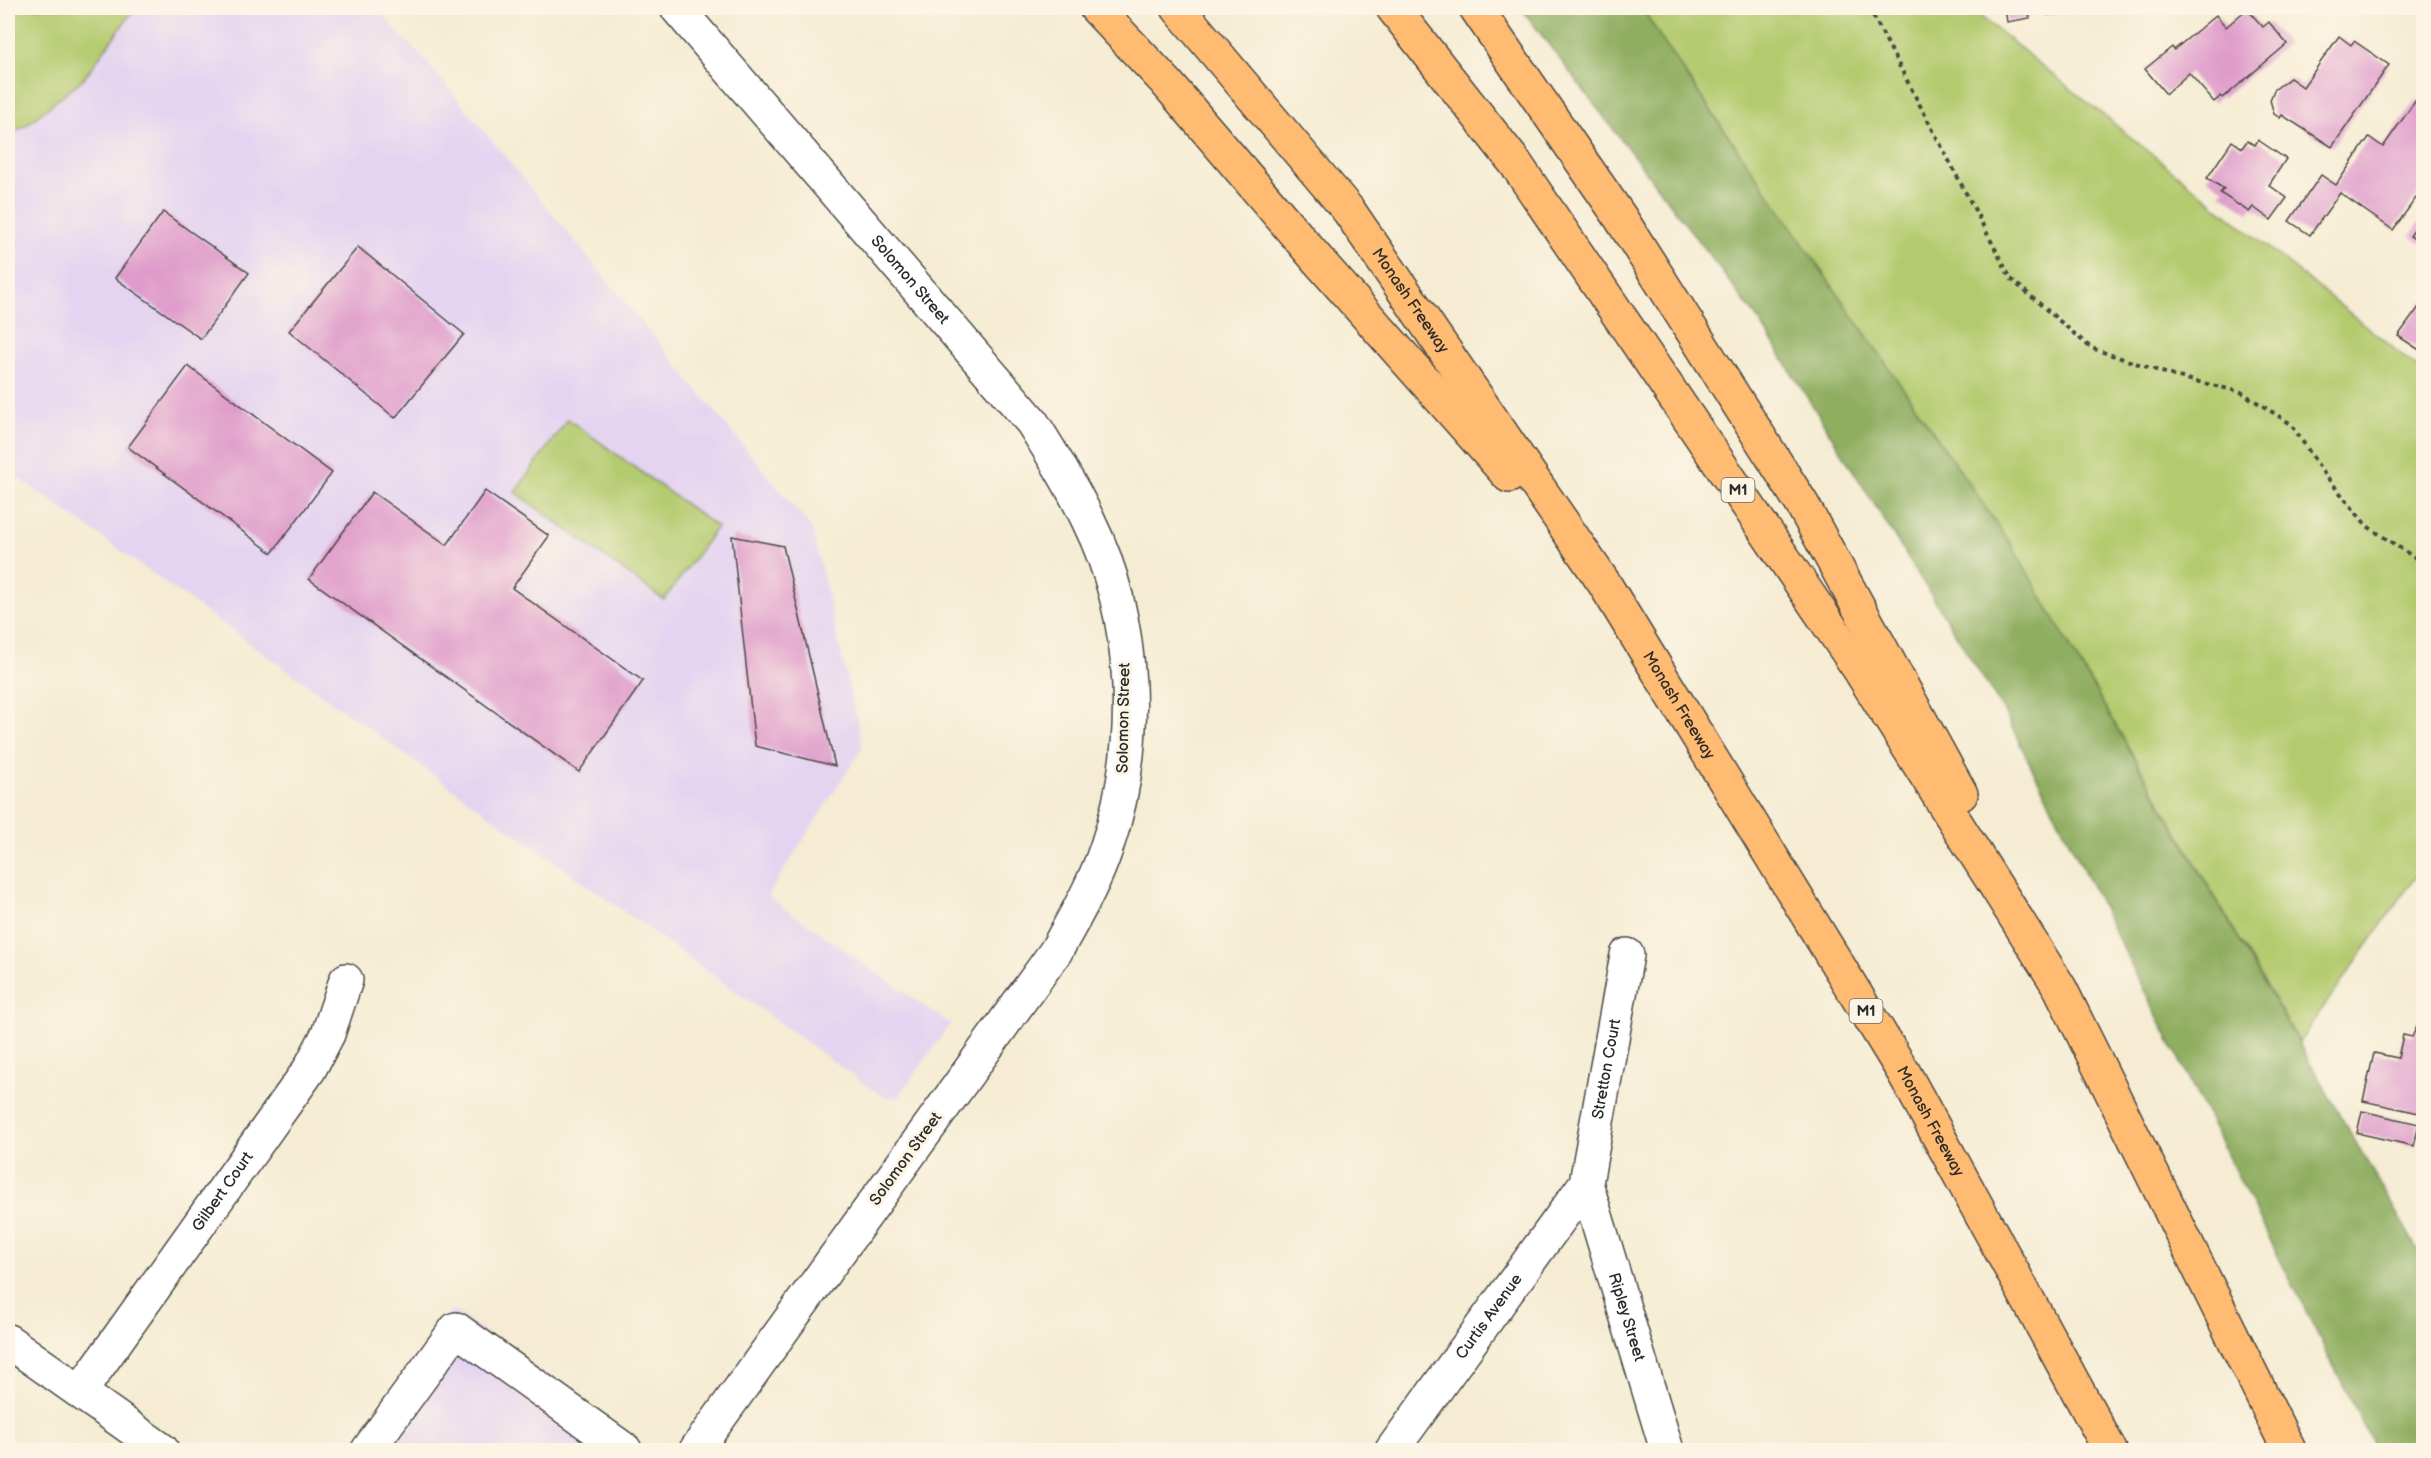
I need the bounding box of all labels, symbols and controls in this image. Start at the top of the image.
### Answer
street label: Solomon Street [867,232,953,328]
street label: Monash Freeway [1368,244,1453,357]
road number: M1 [1722,478,1754,502]
street label: Monash Freeway [1639,648,1720,764]
street label: Solomon Street [1114,662,1134,773]
road number: M1 [1850,999,1882,1023]
street label: Stretton Court [1588,1017,1625,1121]
street label: Monash Freeway [1893,1063,1969,1181]
street label: Solomon Street [866,1109,946,1209]
street label: Gilbert Court [188,1148,257,1235]
street label: Curtis Avenue [1452,1270,1527,1363]
street label: Ripley Street [1604,1270,1649,1364]

